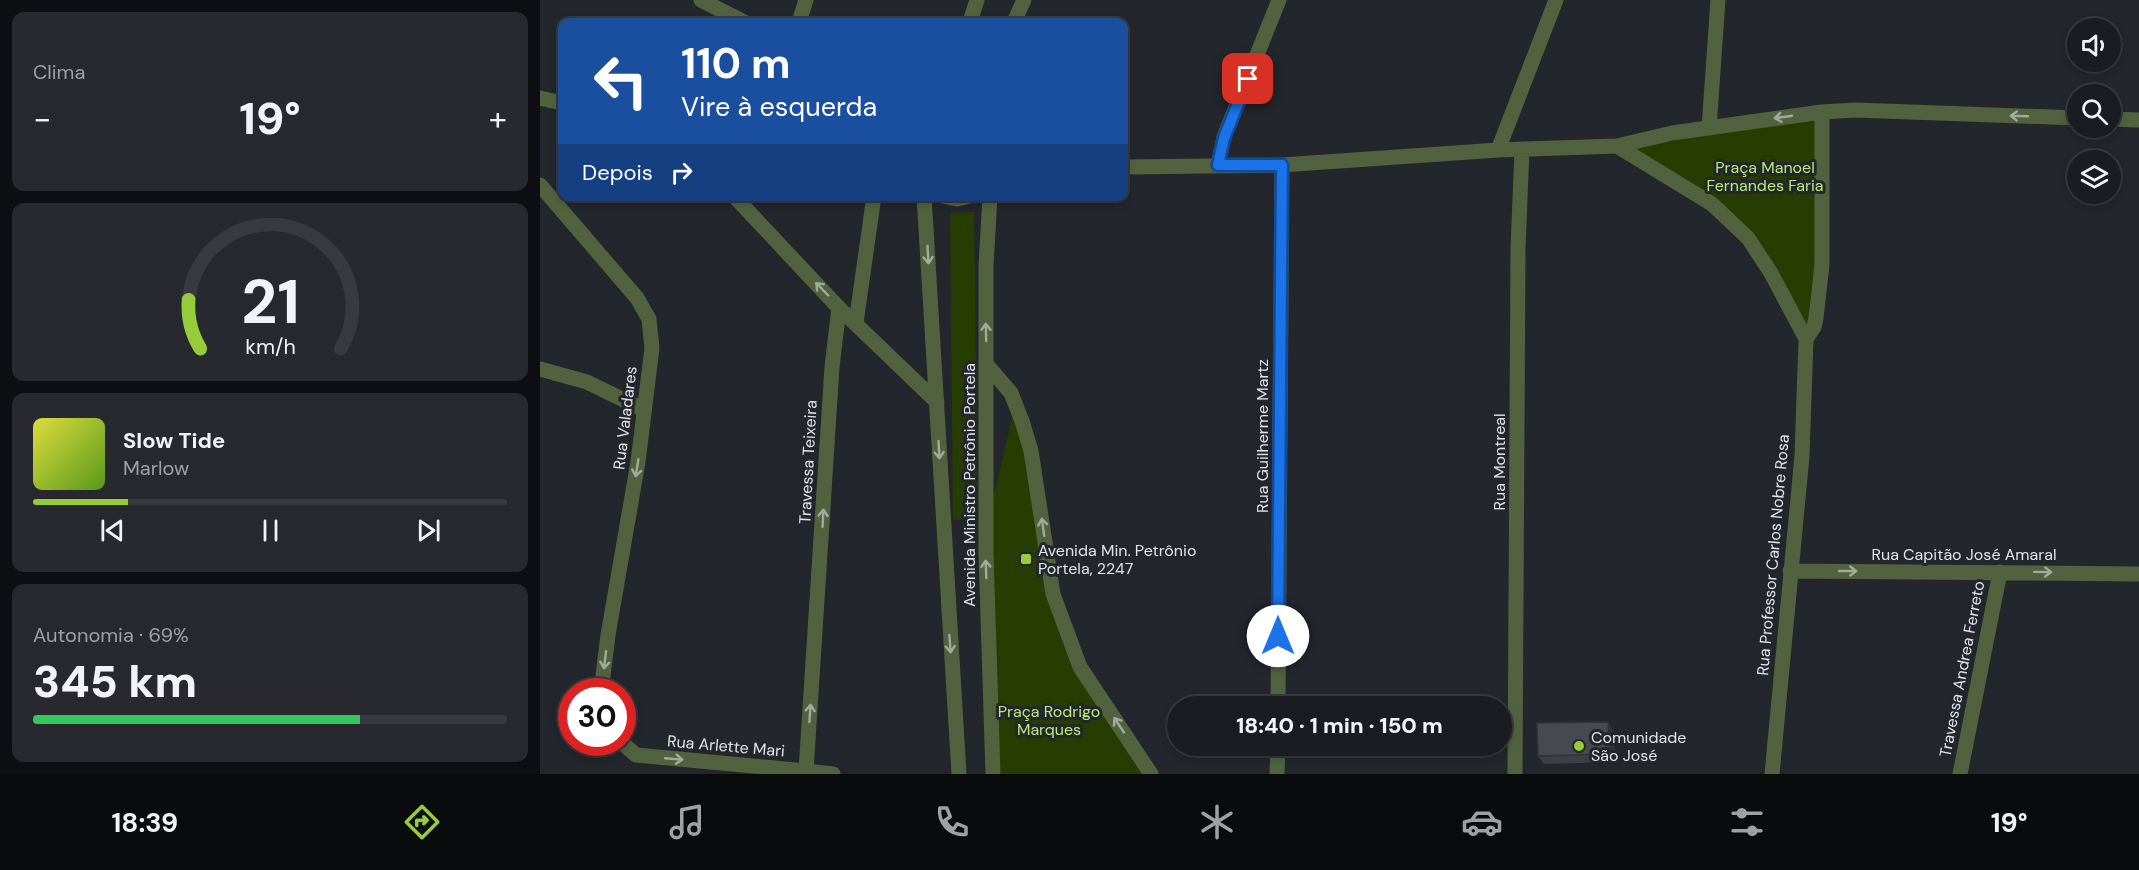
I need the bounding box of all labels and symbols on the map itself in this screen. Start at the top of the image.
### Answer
pin [1222,53,1273,104]
one-way arrow [2010,110,2030,121]
one-way arrow [1773,112,1793,123]
park label: Praça Manoel Fernandes Faria [1707,157,1823,196]
one-way arrow [923,244,934,264]
one-way arrow [814,282,829,297]
one-way arrow [980,322,992,342]
street label: Rua Guilherme Martz [1252,359,1273,513]
street label: Avenida Ministro Petrônio Portela [959,363,980,607]
street label: Rua Valadares [608,365,642,471]
street label: Travessa Teixeira [794,399,822,525]
street label: Rua Montreal [1489,413,1510,511]
street label: Rua Professor Carlos Nobre Rosa [1752,433,1794,677]
one-way arrow [934,439,945,459]
one-way arrow [631,457,642,477]
one-way arrow [817,509,828,529]
one-way arrow [1038,517,1049,537]
place label: Avenida Min. Petrônio Portela, 2247 [1038,540,1196,579]
street label: Rua Capitão José Amaral [1871,544,2057,565]
marker: Avenida Min. Petrônio Portela, 2247 [1019,552,1033,566]
one-way arrow [980,559,992,579]
one-way arrow [1838,565,1858,577]
one-way arrow [2033,566,2053,578]
street label: Travessa Andrea Ferreto [1935,579,1989,759]
position arrow [1246,604,1310,668]
one-way arrow [945,634,956,654]
one-way arrow [599,650,610,669]
speed limit sign: 30 [558,678,636,756]
park label: Praça Rodrigo Marques [998,701,1100,740]
one-way arrow [805,704,816,723]
one-way arrow [1113,718,1125,734]
place label: Comunidade São José [1591,727,1686,766]
street label: Rua Arlette Mari [666,730,786,762]
marker: Comunidade São José [1572,739,1586,753]
one-way arrow [664,754,684,765]

